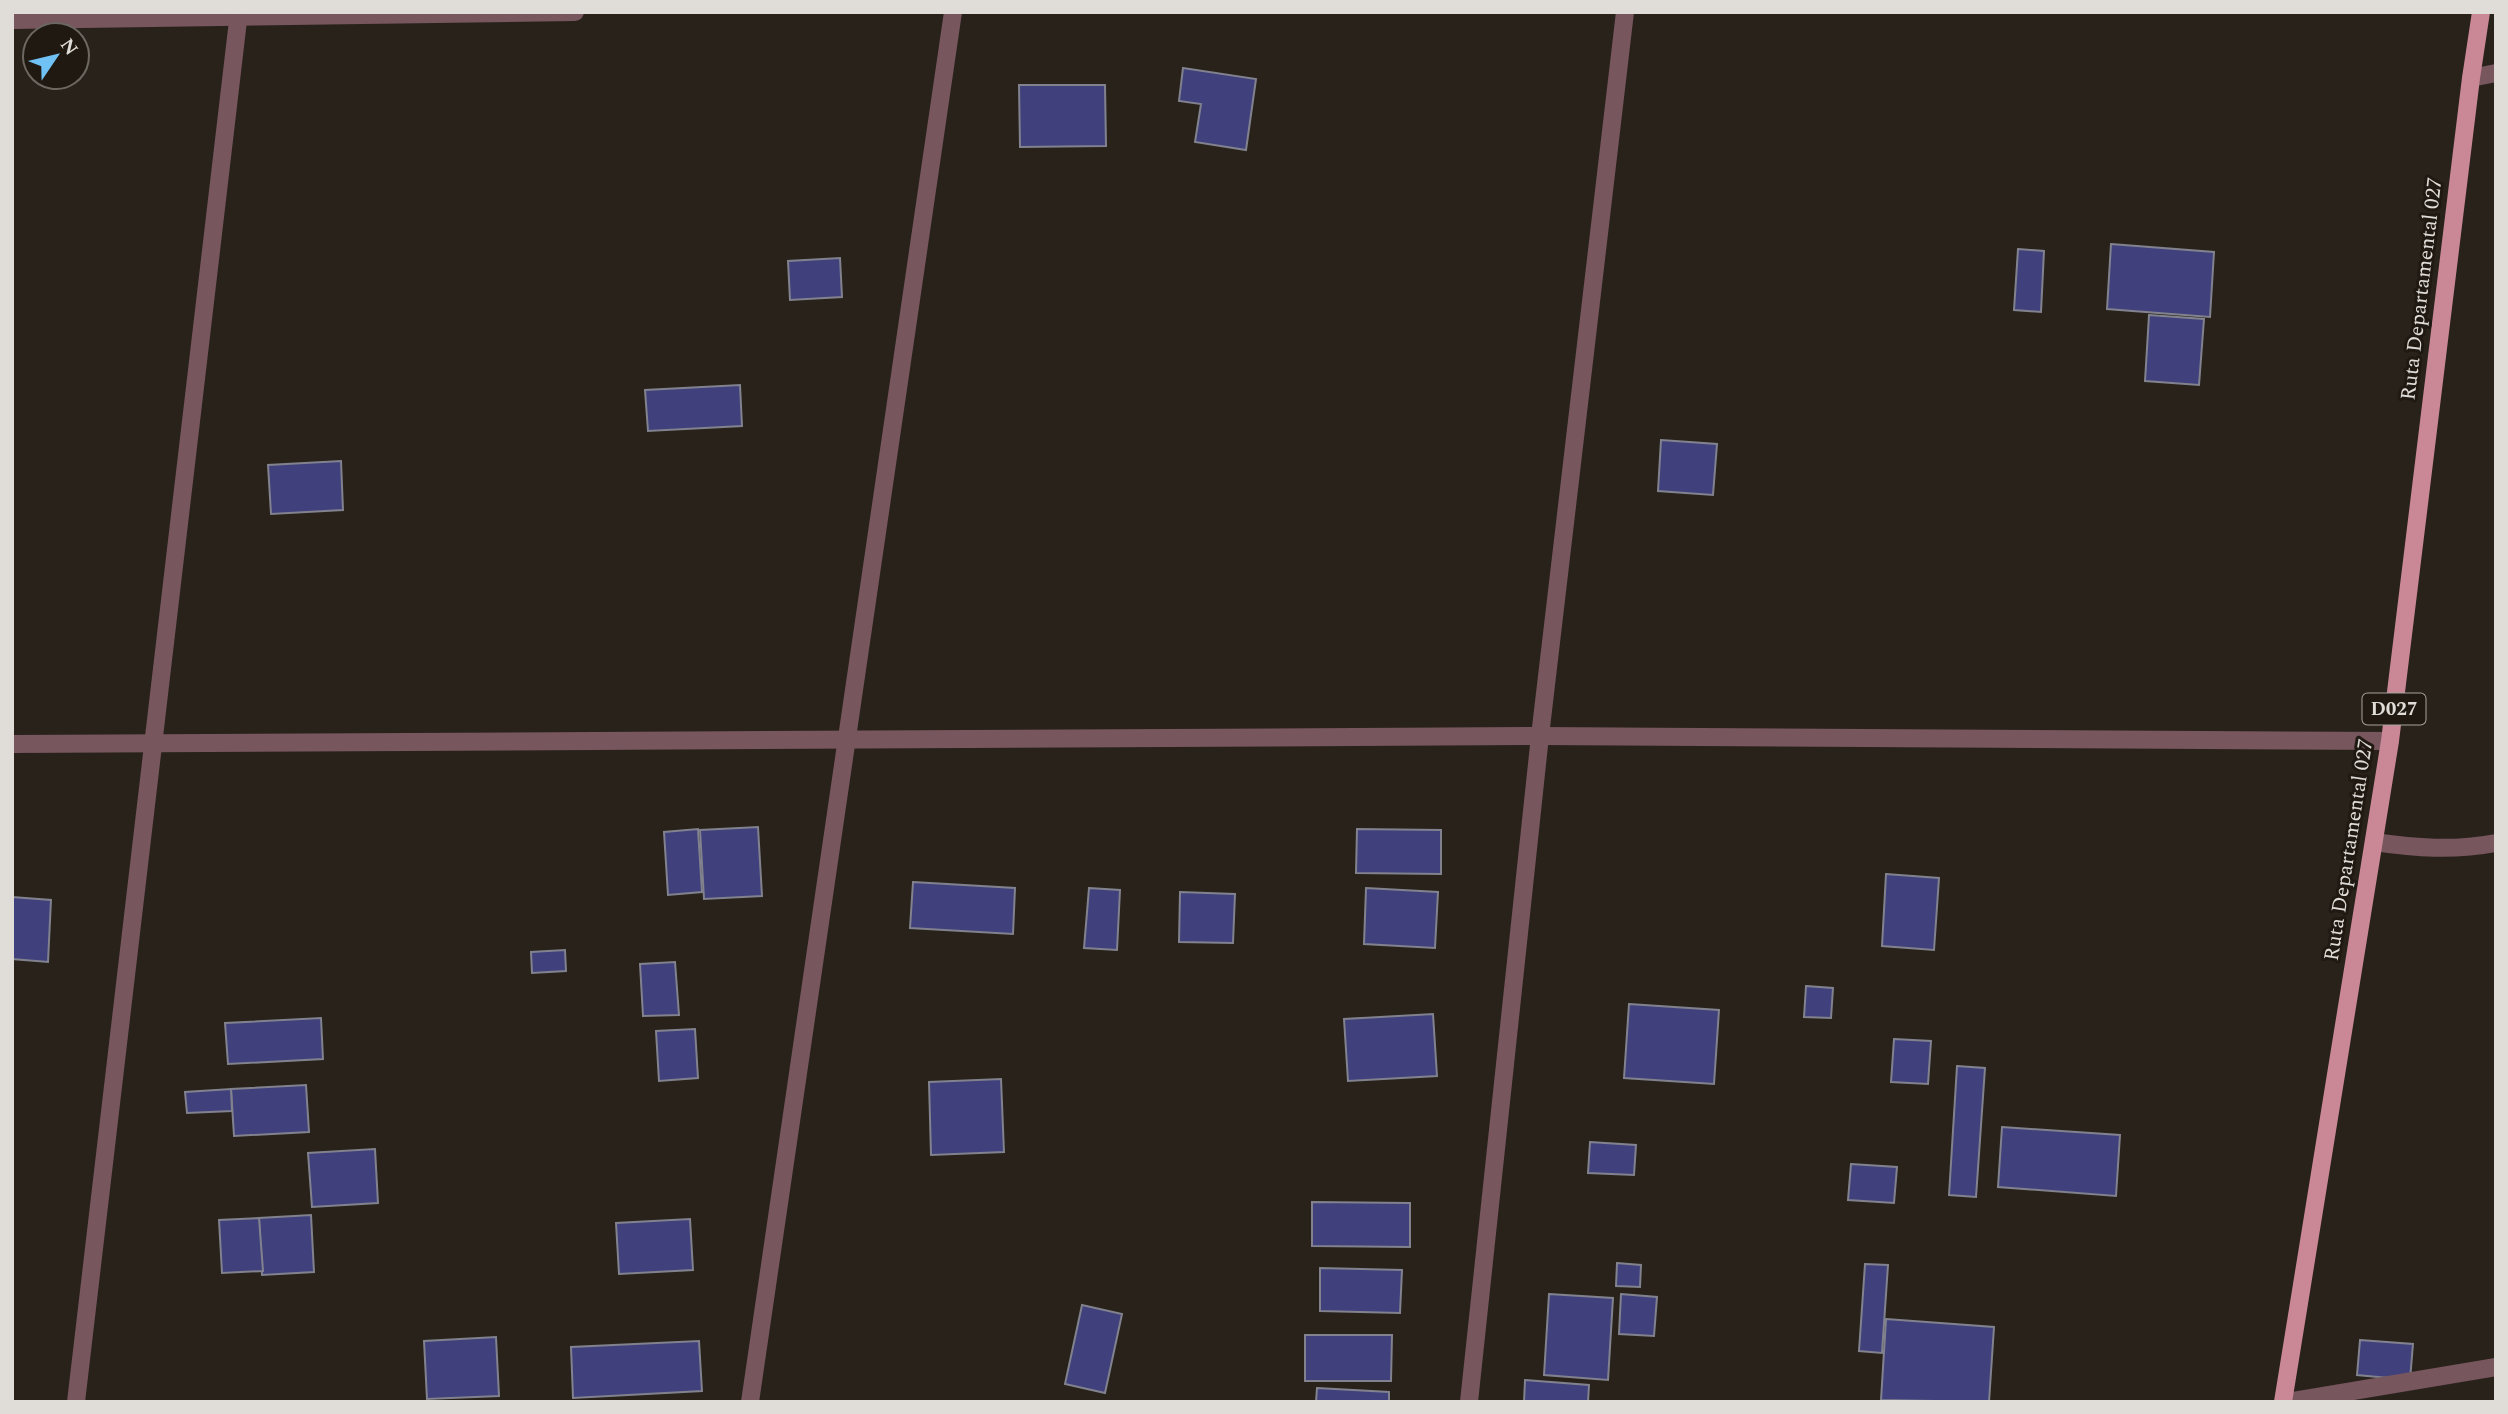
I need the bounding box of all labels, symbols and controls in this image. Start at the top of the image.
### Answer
north arrow [21,21,91,91]
text: N [52,32,85,62]
street label: Ruta Departamental 027 [2392,176,2452,402]
road number: D027 [2362,694,2426,724]
street label: Ruta Departamental 027 [2316,737,2382,963]

